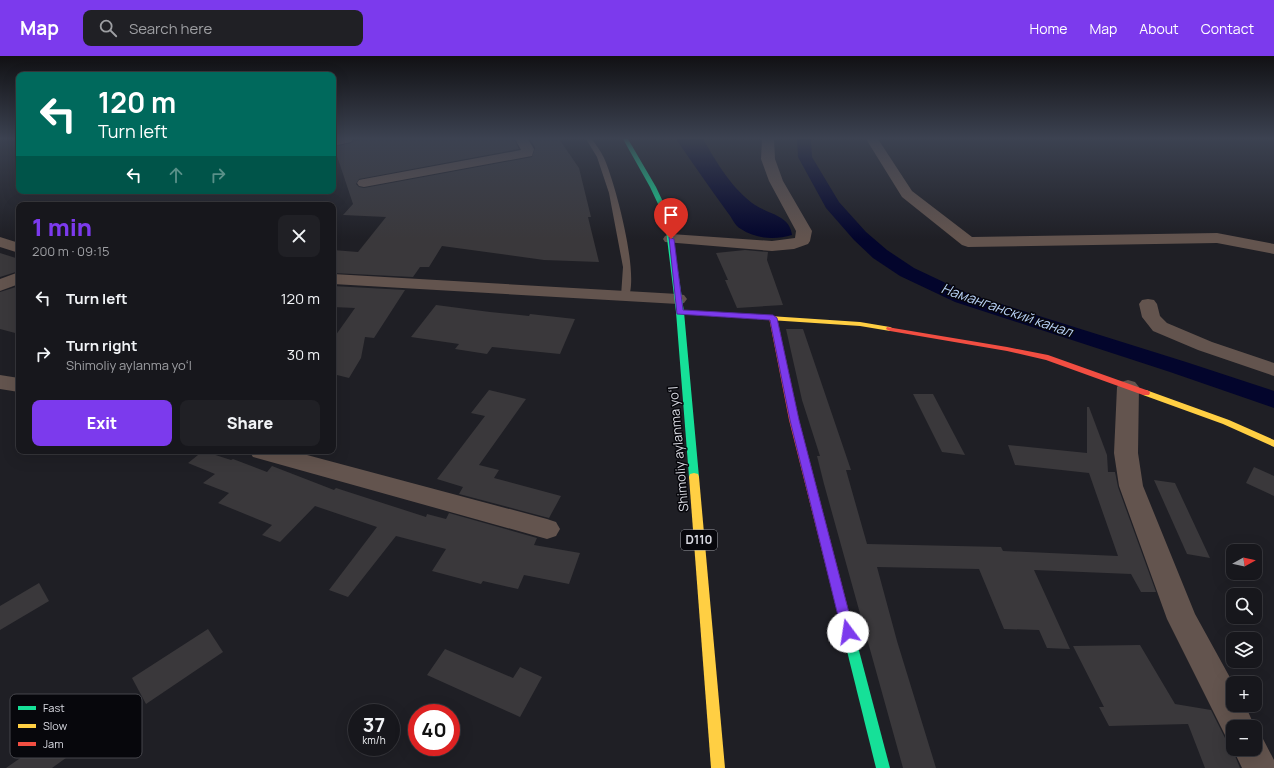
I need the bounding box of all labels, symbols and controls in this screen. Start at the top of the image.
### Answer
search box [83,10,363,46]
text: Map [20,15,59,41]
icon: search [97,17,119,39]
text: Search here [129,18,212,39]
text: Home [1030,19,1067,38]
text: Map [1089,19,1117,38]
text: About [1139,19,1179,38]
text: Contact [1201,19,1254,38]
text: 120 m [98,83,176,121]
icon: left [32,88,84,140]
text: Turn left [98,119,168,143]
icon: left [123,164,145,186]
icon: ahead [165,164,187,186]
icon: right [207,164,229,186]
pin [654,198,688,239]
icon: arrive [660,204,682,226]
text: 1 min [32,210,92,243]
button: close [278,215,320,257]
text: 200 m · 09:15 [32,242,110,260]
water label: Наманганский канал [939,278,1076,341]
icon: left [32,287,54,309]
text: Turn left [66,288,128,309]
text: 120 m [281,288,320,309]
text: Turn right [66,335,137,356]
icon: right [32,343,54,365]
text: 30 m [287,344,320,365]
text: Shimoliy aylanma yoʻl [66,356,192,374]
street label: Shimoliy aylanma yoʻl [664,386,692,512]
button: Exit [32,400,172,446]
button: Share [180,400,320,446]
road number: D110 [681,530,717,550]
north arrow [1226,544,1262,580]
map controls [1226,544,1262,756]
button: search [1226,588,1262,624]
position arrow [827,611,869,653]
button: layers [1226,632,1262,668]
button: + [1226,676,1262,712]
legend [10,694,142,758]
text: Fast [43,700,65,715]
speed limit sign: 40 [408,704,460,756]
text: 37 [363,711,385,738]
text: Slow [43,718,68,733]
button: − [1226,720,1262,756]
text: km/h [362,733,386,747]
text: Jam [43,736,64,751]

